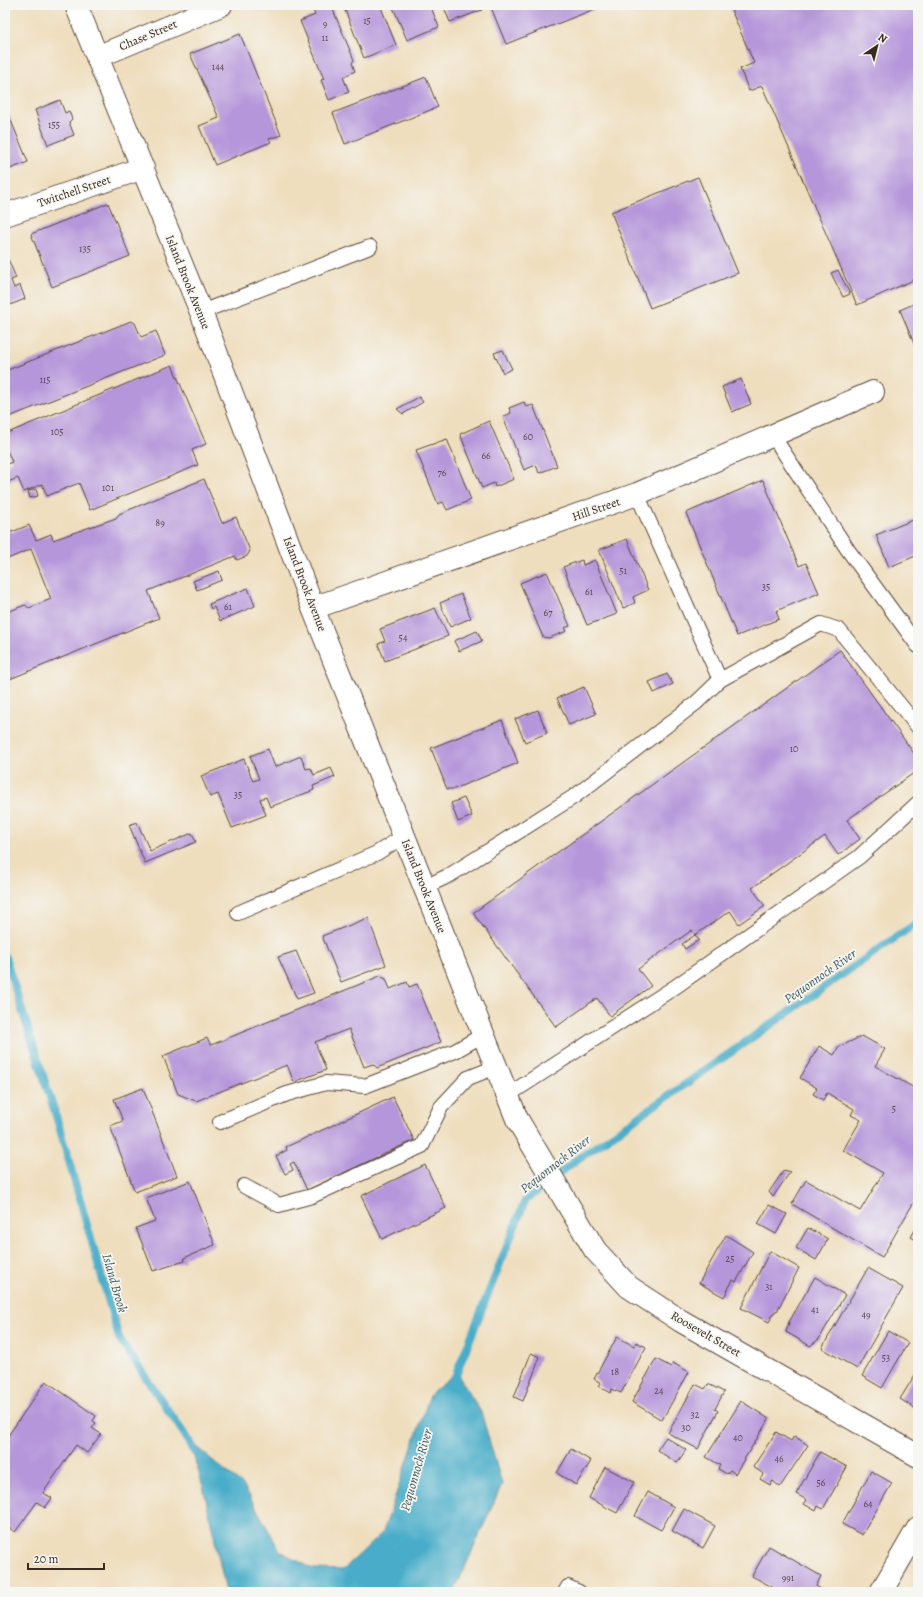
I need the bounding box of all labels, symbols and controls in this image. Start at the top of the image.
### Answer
house number: 15 [363,14,371,27]
street label: Chase Street [117,16,180,54]
house number: 9 [323,17,328,30]
north arrow [857,26,897,66]
text: N [875,30,890,47]
house number: 11 [322,31,329,44]
house number: 144 [212,60,225,73]
house number: 155 [48,118,60,131]
street label: Twitchell Street [35,171,113,211]
street label: Island Brook Avenue [162,232,214,332]
house number: 135 [79,242,91,255]
house number: 115 [39,373,51,386]
house number: 105 [50,425,64,438]
house number: 60 [523,430,533,443]
house number: 66 [481,449,491,462]
house number: 76 [438,466,447,479]
house number: 101 [102,481,115,494]
street label: Hill Street [570,493,622,525]
house number: 89 [155,516,165,529]
street label: Island Brook Avenue [280,534,330,634]
house number: 51 [619,564,627,577]
house number: 35 [762,580,770,593]
house number: 61 [585,585,594,598]
house number: 61 [224,600,233,613]
house number: 67 [544,606,553,619]
house number: 54 [399,631,408,644]
house number: 10 [790,742,798,755]
house number: 35 [234,788,242,801]
street label: Island Brook Avenue [398,836,450,936]
water label: Pequonnock River [781,945,860,1007]
house number: 5 [892,1102,896,1115]
water label: Pequonnock River [517,1131,594,1197]
water label: Island Brook [98,1252,132,1315]
house number: 25 [725,1252,735,1265]
house number: 31 [765,1280,773,1293]
house number: 41 [811,1303,820,1316]
street label: Roosevelt Street [668,1307,744,1361]
house number: 49 [861,1308,871,1321]
house number: 53 [882,1351,890,1364]
house number: 18 [611,1365,619,1378]
house number: 24 [654,1384,664,1397]
house number: 32 [691,1408,700,1421]
house number: 30 [681,1421,691,1434]
water label: Pequonnock River [396,1427,436,1513]
house number: 40 [733,1431,743,1444]
house number: 46 [774,1452,784,1465]
house number: 56 [817,1476,826,1489]
house number: 64 [863,1497,873,1510]
scale bar [28,1545,104,1571]
text: 20 m [34,1551,58,1567]
house number: 991 [782,1571,795,1584]

